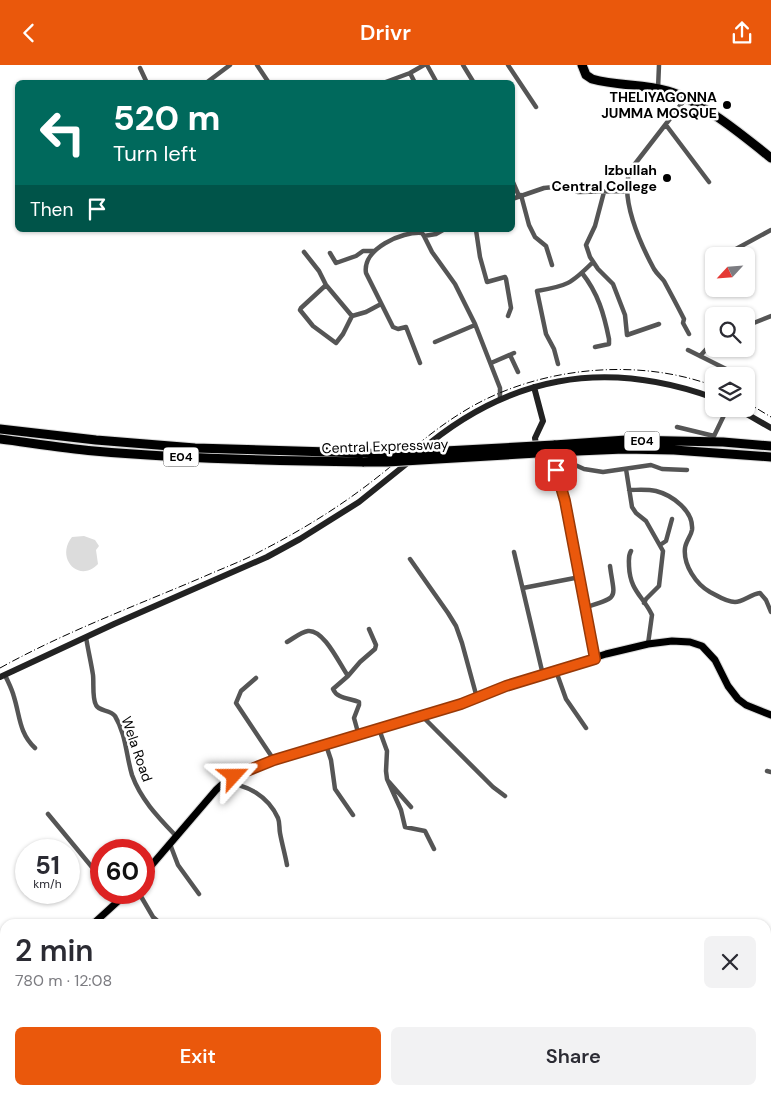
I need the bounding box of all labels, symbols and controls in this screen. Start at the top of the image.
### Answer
text: Drivr [360,18,411,47]
icon: back [15,19,43,47]
icon: share [728,19,756,47]
place label: THELIYAGONNA JUMMA MOSQUE [601,88,717,122]
text: 520 m [113,95,220,141]
marker: THELIYAGONNA JUMMA MOSQUE [721,99,733,111]
icon: left [30,100,95,165]
text: Turn left [113,139,197,168]
place label: Izbullah Central College [551,161,657,195]
marker: Izbullah Central College [661,172,673,184]
icon: arrive [83,195,111,223]
text: Then [30,197,73,222]
north arrow [705,247,755,297]
map controls [705,247,755,417]
button: search [705,307,755,357]
button: layers [705,367,755,417]
road number: E04 [624,431,660,451]
street label: Central Expressway [321,435,449,457]
road number: E04 [164,447,198,467]
pin [535,449,577,491]
icon: arrive [542,456,570,484]
street label: Wela Road [117,714,157,784]
position arrow [207,749,259,801]
speed limit sign: 60 [90,839,155,904]
text: 51 [35,849,60,882]
text: km/h [33,876,62,892]
text: 2 min [15,931,93,970]
button: close [704,936,756,988]
text: 780 m · 12:08 [15,970,112,991]
button: Exit [15,1027,381,1085]
button: Share [391,1027,756,1085]

